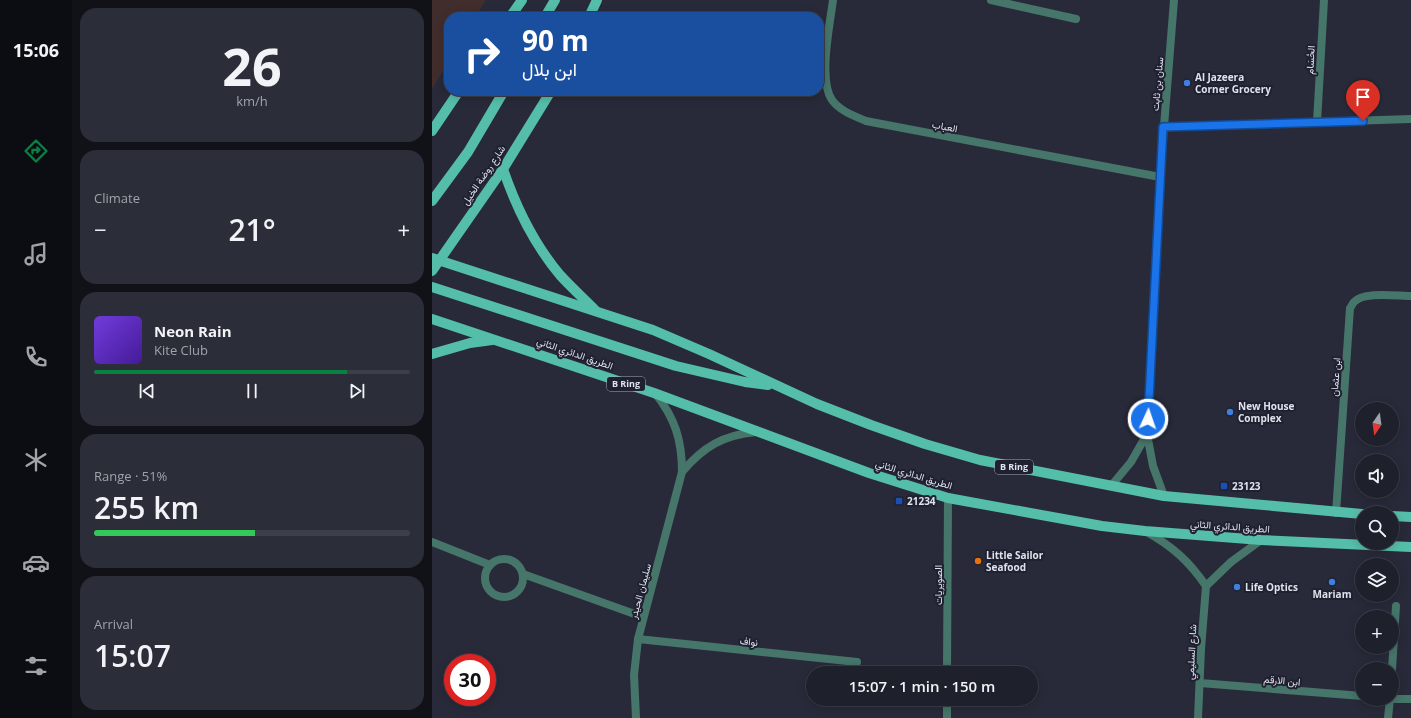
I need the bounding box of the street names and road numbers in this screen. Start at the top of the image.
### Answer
street label: الحُسَام [1302,45,1318,75]
street label: سنان بن ثابت [1148,56,1166,112]
street label: العباب [931,117,959,135]
street label: شارع روضة الخيل [458,142,508,208]
street label: الطريق الدائري الثاني [534,333,615,374]
street label: ابن عثمان [1327,357,1343,397]
road number: B Ring [607,377,645,391]
street label: الطريق الدائري الثاني [873,456,954,494]
road number: B Ring [995,460,1033,474]
street label: الطريق الدائري الثاني [1190,516,1270,538]
street label: سليمان الحيدر [626,562,654,621]
street label: الصويريات [931,565,945,605]
street label: شارع السليمي [1183,624,1201,680]
street label: نواف [739,633,759,649]
street label: ابن الارقم [1263,671,1301,689]

